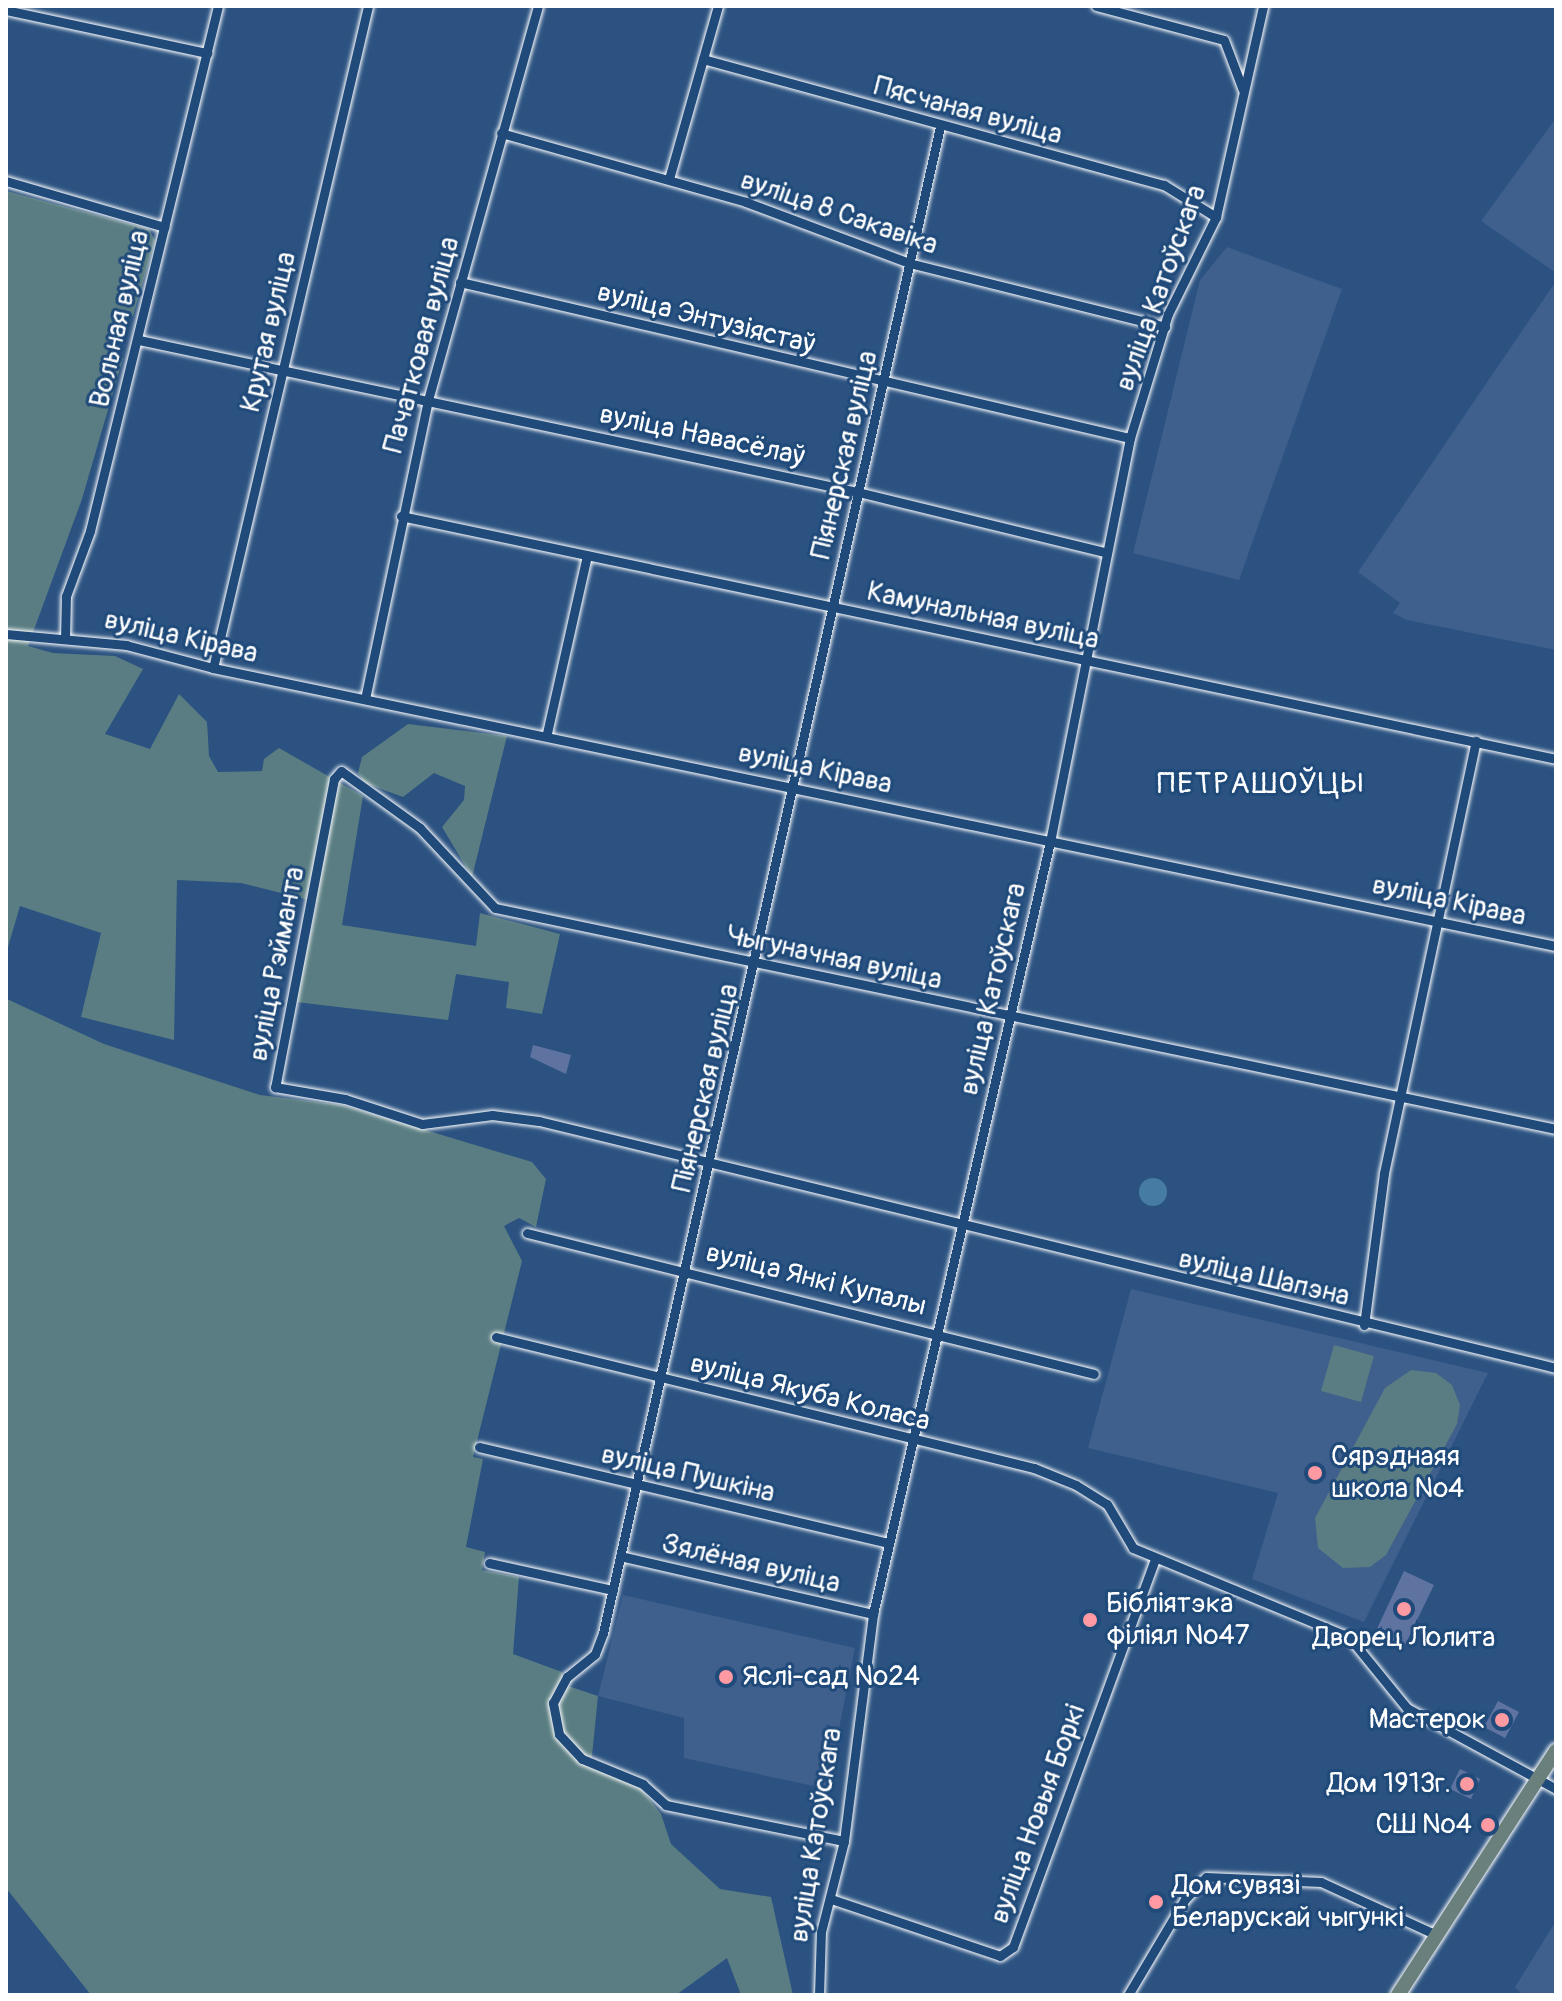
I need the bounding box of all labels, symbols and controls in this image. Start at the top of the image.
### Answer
street label: Пясчаная вуліца [870,70,1066,152]
street label: вуліца 8 Сакавіка [736,164,942,262]
street label: вуліца Катоўскага [1108,180,1214,396]
street label: Вольная вуліца [83,227,157,411]
street label: Пачатковая вуліца [377,233,467,457]
street label: Крутая вуліца [234,249,304,415]
street label: вуліца Энтузіястаў [594,276,818,362]
street label: Піянерская вуліца [805,348,885,562]
street label: вуліца Навасёлаў [596,398,808,474]
street label: Камунальная вуліца [864,575,1102,657]
street label: вуліца Кірава [101,603,261,671]
street label: вуліца Кірава [735,736,895,802]
district label: ПЕТРАШОЎЦЫ [1157,766,1365,802]
street label: вуліца Рэйманта [242,864,312,1064]
street label: вуліца Кірава [1369,868,1529,934]
street label: вуліца Катоўскага [952,880,1034,1098]
street label: Чыгуначная вуліца [723,919,945,997]
street label: Піянерская вуліца [666,981,746,1195]
street label: вуліца Янкі Купалы [702,1236,930,1324]
street label: вуліца Шапэна [1175,1242,1353,1314]
street label: вуліца Якуба Коласа [687,1347,933,1439]
street label: вуліца Пушкіна [598,1438,778,1510]
place label: Сярэднаяя школа №4 [1331,1440,1464,1506]
marker: Сярэднаяя школа №4 [1306,1464,1324,1482]
street label: Зялёная вуліца [659,1527,843,1601]
place label: Бібліятэка філіял №47 [1106,1587,1249,1653]
marker: Дворец Лолита [1395,1600,1413,1618]
marker: Бібліятэка філіял №47 [1081,1611,1099,1629]
place label: Дворец Лолита [1313,1621,1495,1655]
place label: Яслі-сад №24 [742,1660,920,1694]
marker: Яслі-сад №24 [717,1668,735,1686]
street label: вуліца Новыя Боркі [983,1700,1093,1928]
place label: Мастерок [1369,1703,1486,1737]
marker: Мастерок [1493,1711,1511,1729]
street label: вуліца Катоўскага [782,1725,850,1945]
place label: Дом 1913г. [1327,1767,1451,1801]
marker: Дом 1913г. [1458,1775,1476,1793]
place label: СШ №4 [1376,1808,1472,1842]
marker: СШ №4 [1479,1816,1497,1834]
place label: Дом сувязі Беларускай чыгункі [1172,1869,1404,1935]
marker: Дом сувязі Беларускай чыгункі [1147,1893,1165,1911]

